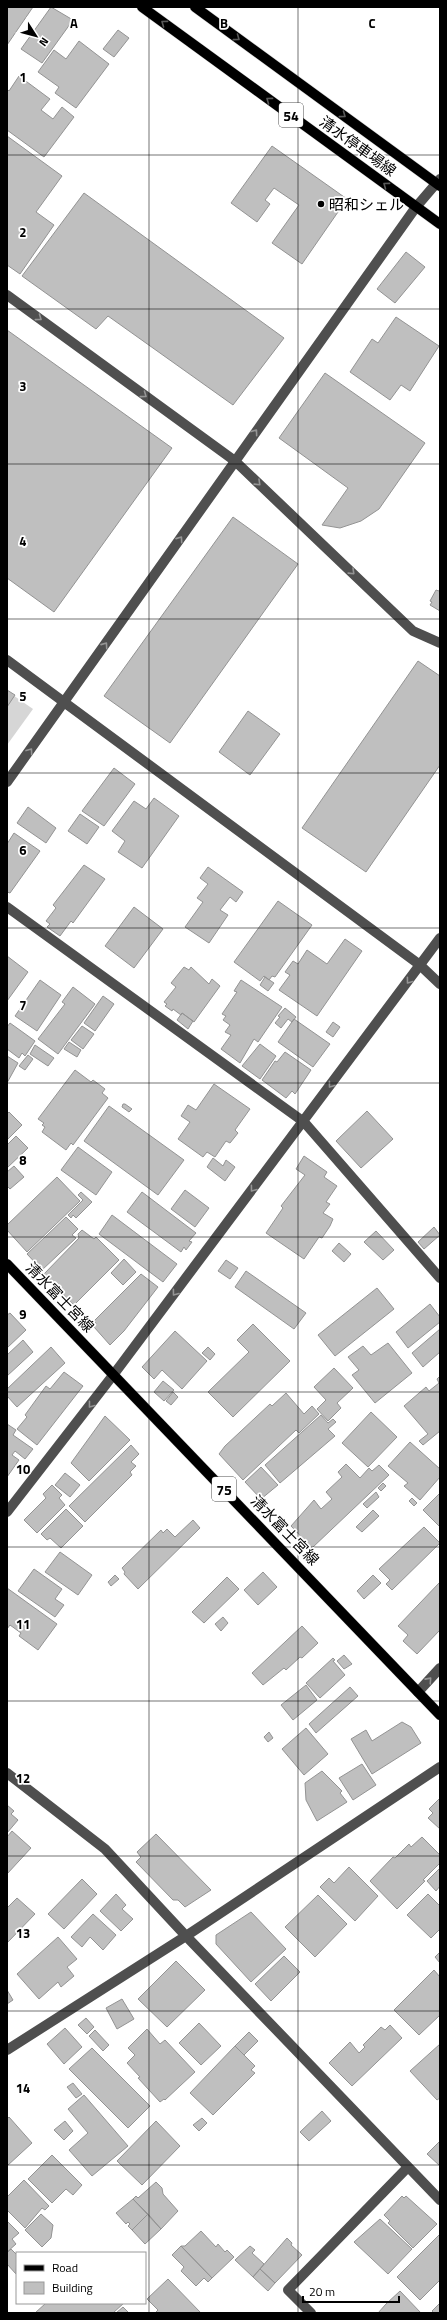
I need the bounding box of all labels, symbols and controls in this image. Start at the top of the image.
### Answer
text: A [70,13,78,33]
text: B [220,13,228,33]
text: C [368,13,376,33]
north arrow [16,16,56,56]
one-way arrow [162,21,169,28]
one-way arrow [233,33,240,40]
text: N [35,34,53,50]
text: 1 [19,67,27,87]
one-way arrow [267,98,274,105]
road number: 54 [279,103,303,127]
street label: 清水停車場線 [315,110,401,182]
one-way arrow [338,110,345,117]
one-way arrow [383,182,390,189]
place label: 昭和シェル [329,193,404,216]
marker: 昭和シェル [316,199,326,209]
text: 2 [19,222,27,242]
one-way arrow [34,313,41,320]
text: 3 [19,376,27,396]
one-way arrow [139,390,146,397]
one-way arrow [250,430,257,437]
one-way arrow [253,478,260,485]
text: 4 [19,531,27,551]
one-way arrow [175,536,182,543]
one-way arrow [347,567,355,575]
one-way arrow [100,642,108,649]
text: 5 [19,686,27,706]
one-way arrow [25,748,33,755]
text: 6 [19,840,27,860]
one-way arrow [407,976,414,983]
text: 7 [19,995,27,1015]
one-way arrow [329,1080,336,1087]
text: 8 [19,1150,27,1170]
one-way arrow [251,1184,258,1191]
street label: 清水富士宮線 [20,1257,100,1337]
one-way arrow [173,1288,180,1295]
text: 9 [19,1304,27,1324]
one-way arrow [88,1400,95,1407]
text: 10 [16,1459,30,1479]
road number: 75 [212,1477,236,1501]
street label: 清水富士宮線 [245,1490,325,1570]
text: 11 [16,1614,30,1634]
one-way arrow [424,1677,432,1685]
text: 12 [16,1768,30,1788]
text: 13 [16,1923,30,1943]
text: 14 [16,2078,30,2098]
legend [16,2252,146,2304]
text: Road [52,2258,78,2277]
text: Building [52,2278,93,2297]
scale bar [303,2278,399,2304]
text: 20 m [309,2282,335,2301]

